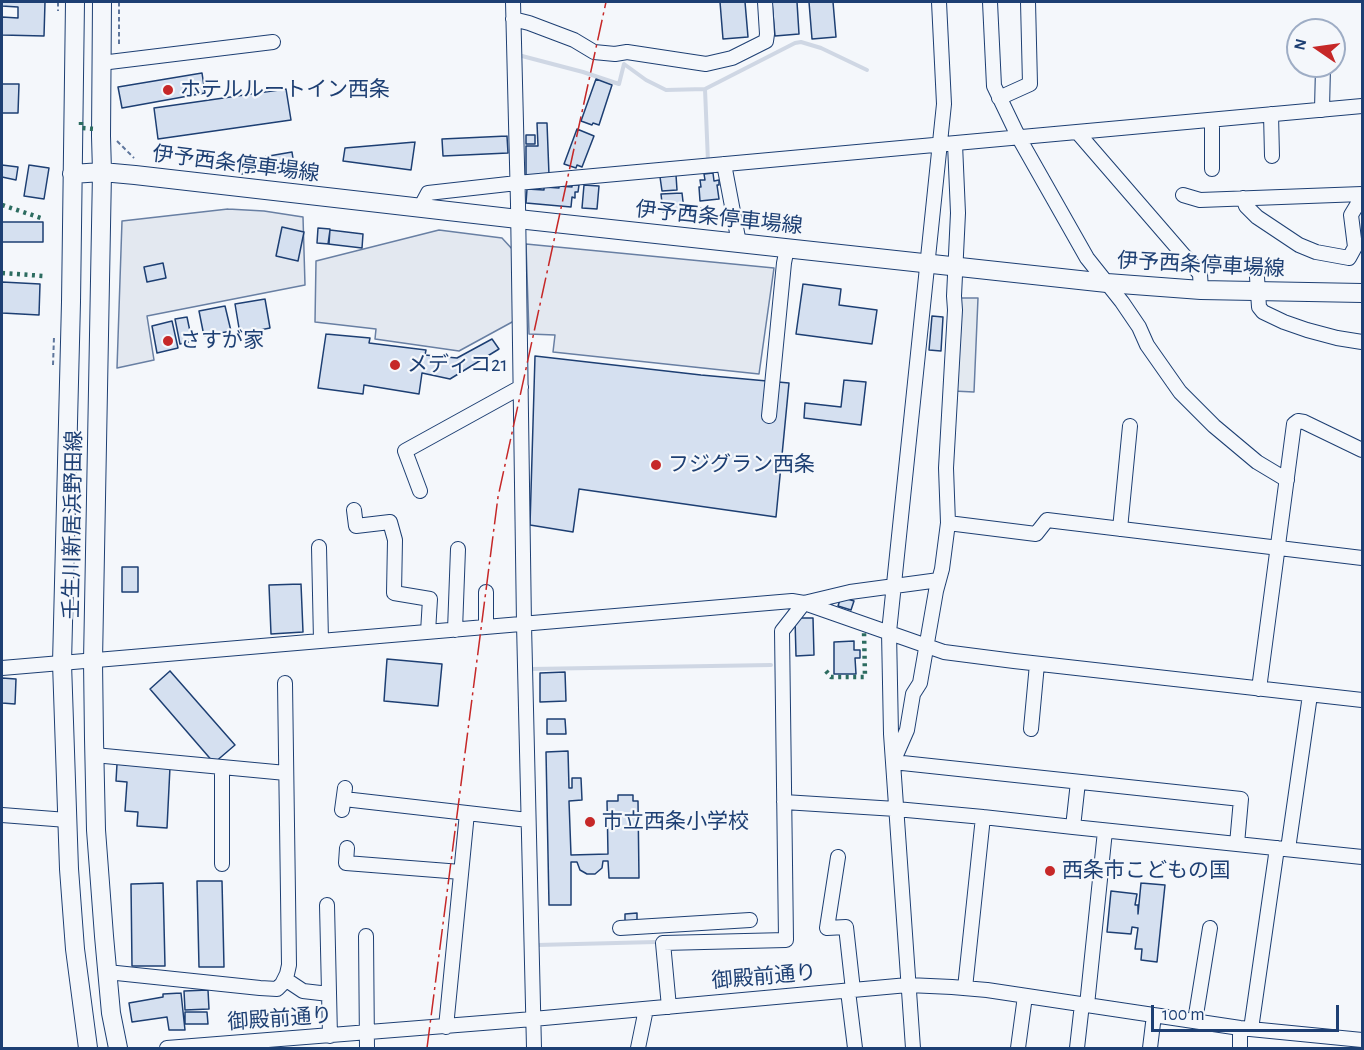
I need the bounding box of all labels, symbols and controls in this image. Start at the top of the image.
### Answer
north arrow [1286,18,1346,78]
text: N [1291,37,1309,52]
place label: ホテルルートイン西条 [180,77,390,103]
marker: ホテルルートイン西条 [161,83,175,97]
street label: 伊予西条停車場線 [151,141,321,187]
street label: 伊予西条停車場線 [634,197,804,239]
street label: 伊予西条停車場線 [1116,248,1286,282]
place label: さすが家 [180,328,264,354]
marker: さすが家 [161,334,175,348]
place label: メディコ21 [407,352,508,378]
marker: メディコ21 [388,358,402,372]
street label: 壬生川新居浜野田線 [59,430,87,620]
place label: フジグラン西条 [668,452,815,478]
marker: フジグラン西条 [649,458,663,472]
place label: 市立西条小学校 [602,809,749,835]
marker: 市立西条小学校 [583,815,597,829]
place label: 西条市こどもの国 [1062,858,1230,884]
marker: 西条市こどもの国 [1043,864,1057,878]
street label: 御殿前通り [711,960,817,994]
scale bar [1154,993,1342,1031]
street label: 御殿前通り [227,1003,333,1035]
text: 100 m [1162,1006,1205,1024]

